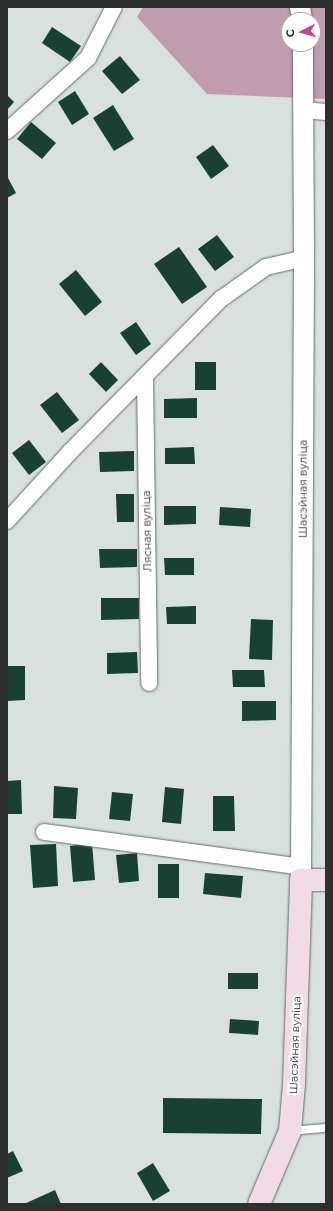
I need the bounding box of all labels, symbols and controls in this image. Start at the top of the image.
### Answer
north arrow [281,12,321,52]
text: С [283,28,297,38]
street label: Шасэйная вуліца [296,440,310,538]
street label: Лясная вуліца [140,490,154,572]
street label: Шасэйная вуліца [287,996,303,1094]

